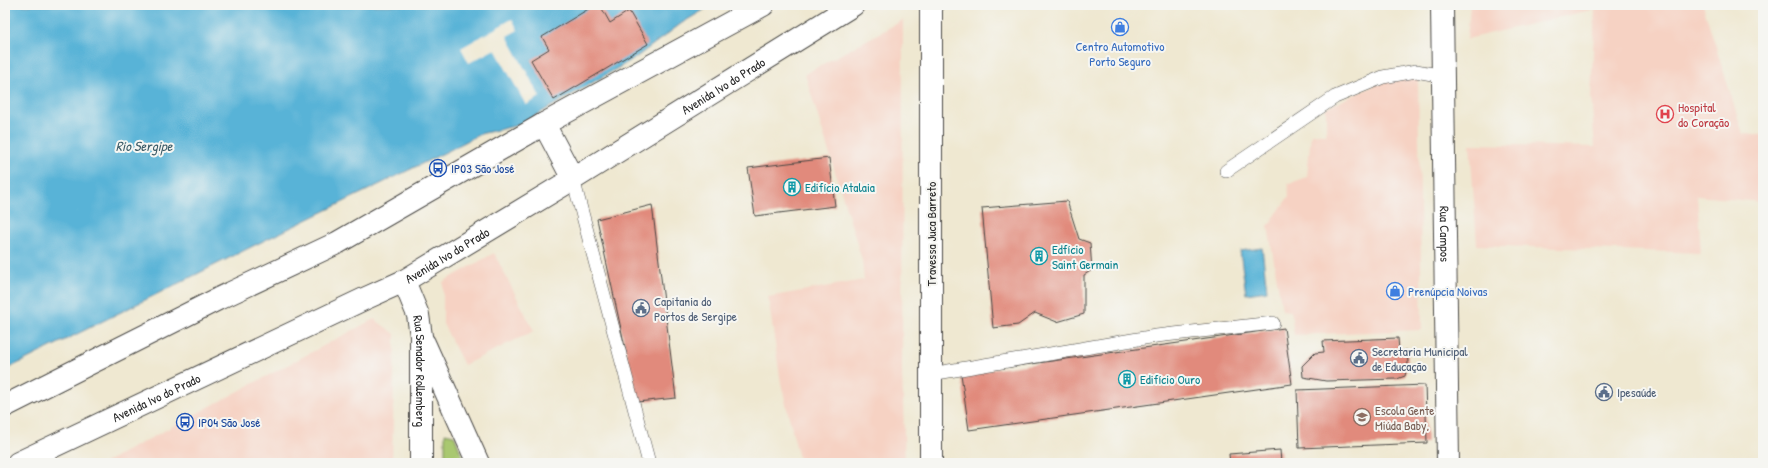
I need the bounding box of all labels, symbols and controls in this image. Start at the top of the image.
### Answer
shop icon: Centro Automotivo Porto Seguro [1110,17,1130,37]
place label: Centro Automotivo Porto Seguro [1075,37,1165,70]
street label: Avenida Ivo do Prado [678,53,768,118]
place label: Hospital do Coração [1678,98,1729,131]
hospital icon: Hospital do Coração [1655,104,1675,124]
water label: Rio Sergipe [116,136,174,156]
bus stop icon: IP03 São José [428,158,448,178]
place label: IP03 São José [451,159,514,177]
building icon: Edifício Atalaia [782,177,802,197]
place label: Edifício Atalaia [805,178,875,196]
street label: Travessa Juca Barreto [922,182,940,286]
street label: Rua Campos [1436,206,1454,262]
street label: Avenida Ivo do Prado [402,223,492,287]
place label: Edfício Saint Germain [1052,240,1119,273]
building icon: Edfício Saint Germain [1029,246,1049,266]
shop icon: Prenúpcia Noivas [1385,281,1405,301]
place label: Prenúpcia Noivas [1408,282,1487,300]
place label: Capitania do Portos de Sergipe [654,292,737,325]
public building icon: Capitania do Portos de Sergipe [631,298,651,318]
street label: Rua Senador Rollemberg [409,314,430,427]
place label: Secretaria Municipal de Educação [1372,342,1468,375]
public building icon: Secretaria Municipal de Educação [1349,348,1369,368]
street label: Avenida Ivo do Prado [109,369,203,426]
building icon: Edifício Ouro [1117,369,1137,389]
place label: Edifício Ouro [1140,370,1200,388]
public building icon: Ipesaúde [1594,382,1614,402]
place label: Ipesaúde [1617,383,1656,401]
place label: Escola Gente Miúda Baby, [1375,401,1435,434]
school or university icon: Escola Gente Miúda Baby, [1352,407,1372,427]
bus stop icon: IP04 São José [175,412,195,432]
place label: IP04 São José [198,413,261,431]

